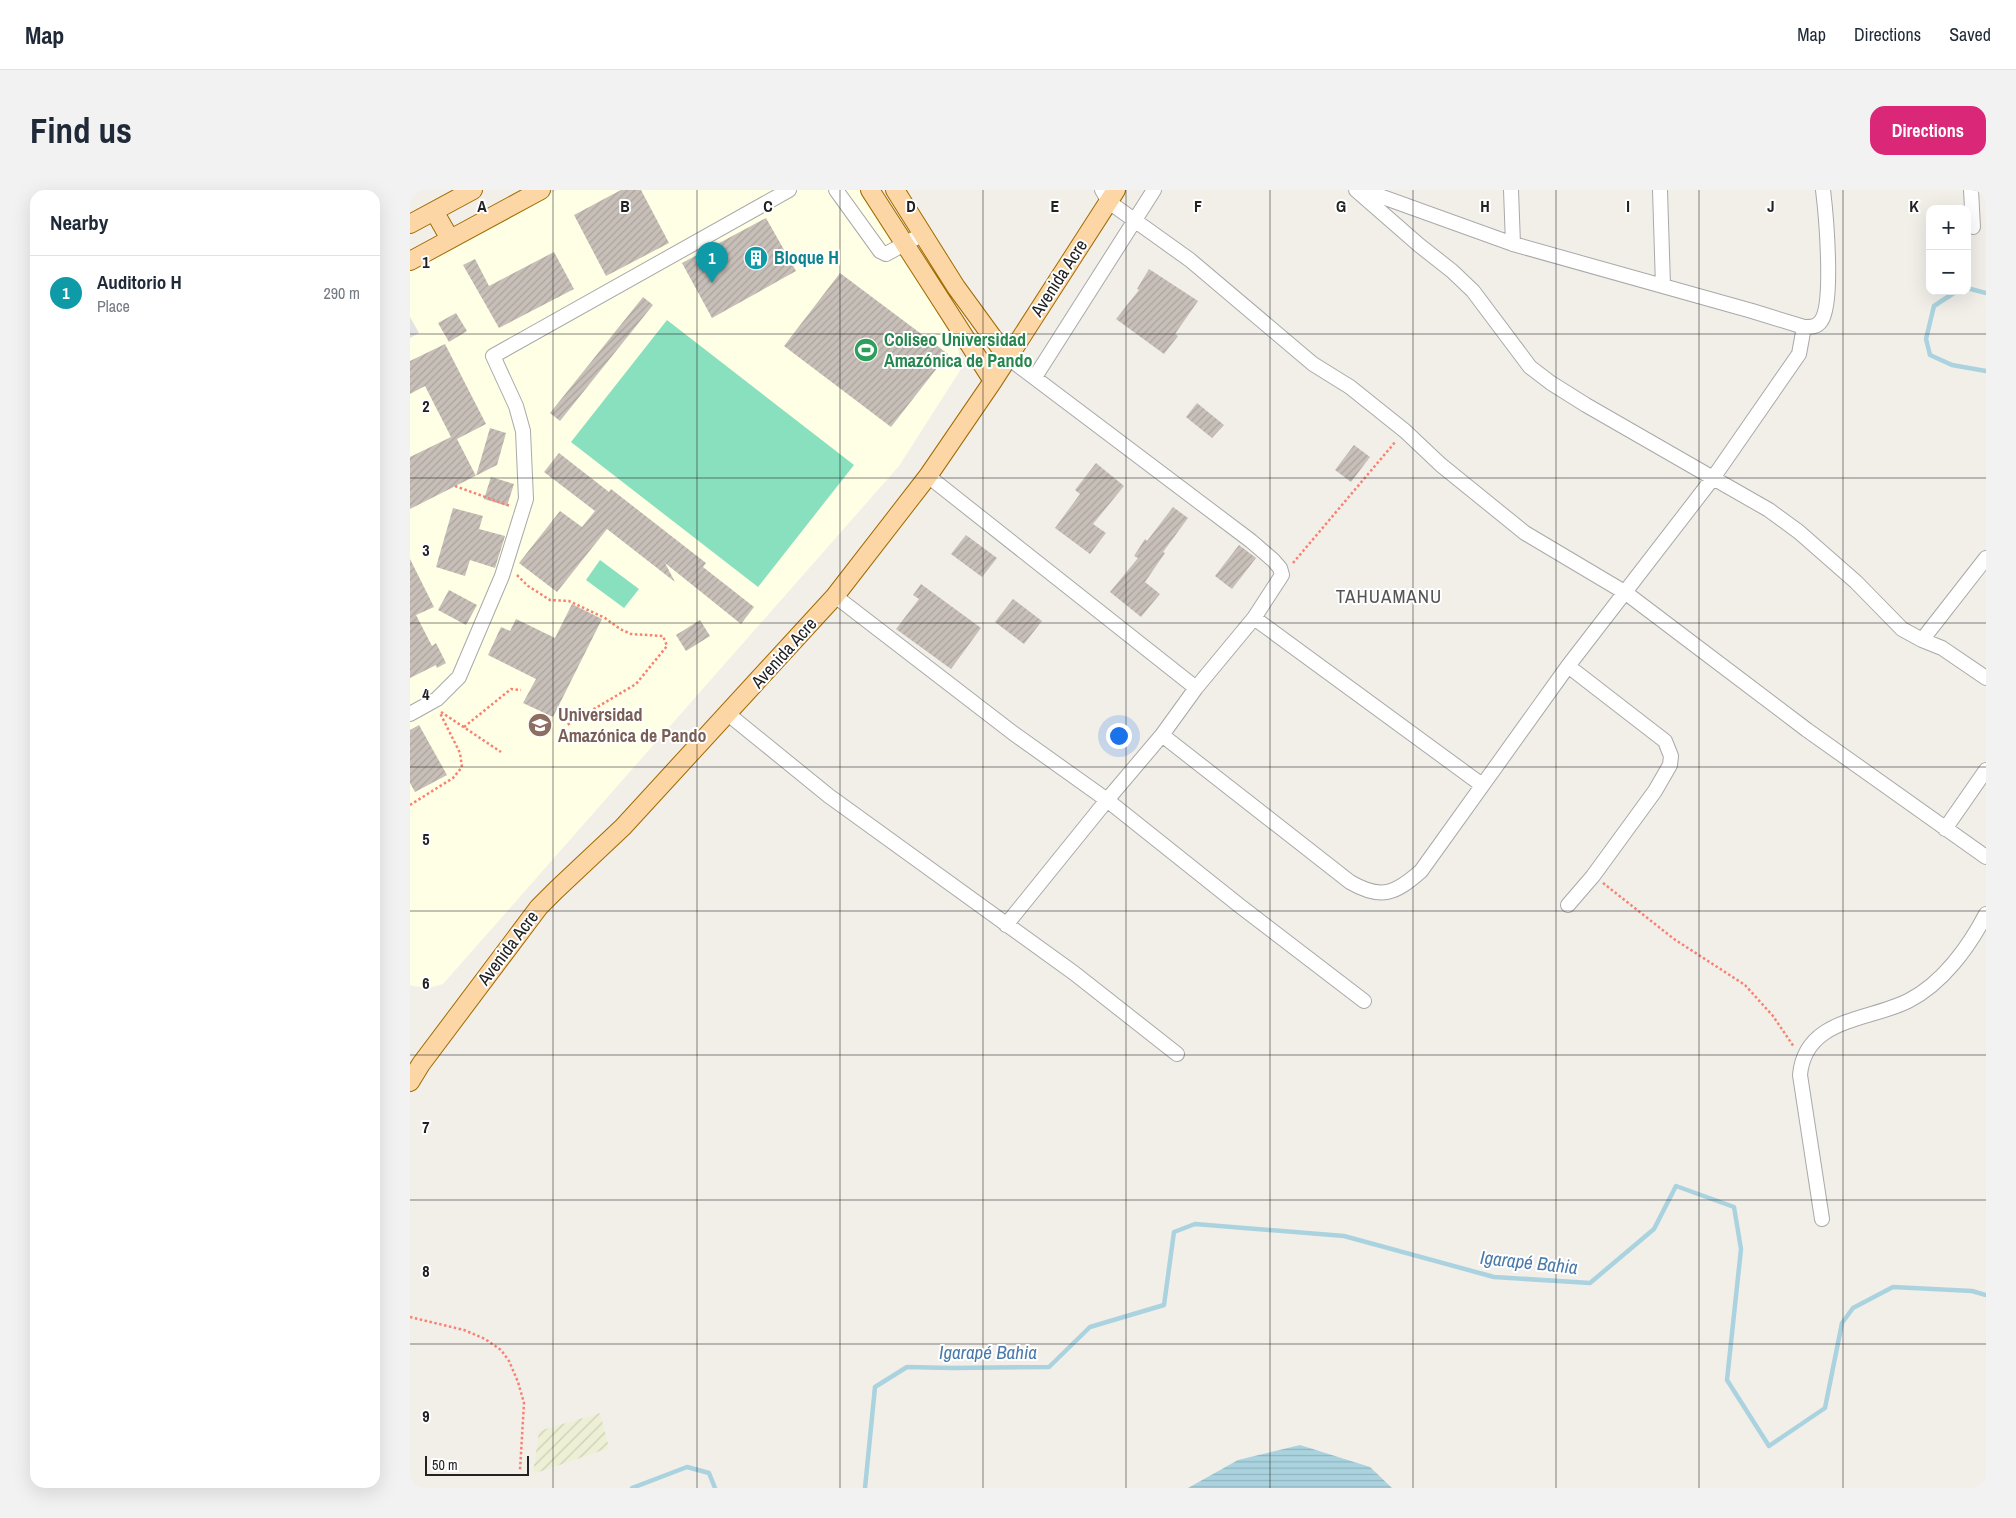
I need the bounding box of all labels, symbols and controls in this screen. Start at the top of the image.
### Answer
text: Map [25,19,64,51]
text: Map [1797,22,1826,47]
text: Directions [1854,22,1921,47]
text: Saved [1949,22,1991,47]
button: Directions [1870,106,1986,155]
text: Find us [30,107,132,154]
text: A [477,195,487,217]
text: B [620,195,630,217]
text: C [763,195,773,217]
text: D [906,195,916,217]
text: E [1051,195,1060,217]
text: F [1194,195,1202,217]
text: G [1336,195,1346,217]
text: H [1480,195,1490,217]
text: I [1626,195,1630,217]
text: J [1767,195,1775,217]
text: K [1909,195,1919,217]
map controls [1926,205,1971,295]
button: + [1926,205,1971,250]
text: Nearby [50,208,108,237]
street label: Avenida Acre [1024,234,1093,322]
pin: 1 [696,242,728,283]
building icon: Bloque H [743,245,769,271]
place label: Bloque H [774,245,839,270]
button: − [1926,250,1971,295]
text: 1 [422,251,430,273]
text: Auditorio H [97,269,182,295]
text: 1 [62,282,70,304]
text: 290 m [324,282,360,304]
text: Place [97,295,130,317]
place label: Coliseo Universidad Amazónica de Pando [884,327,1032,373]
sports icon: Coliseo Universidad Amazónica de Pando [853,337,879,363]
text: 2 [422,395,430,417]
text: 3 [422,539,430,561]
district label: TAHUAMANU [1336,583,1442,609]
street label: Avenida Acre [744,612,822,694]
text: 4 [422,683,430,705]
place label: Universidad Amazónica de Pando [558,702,706,748]
school or university icon: Universidad Amazónica de Pando [527,712,553,738]
your location [1106,723,1132,749]
text: 5 [422,828,430,850]
street label: Avenida Acre [471,905,544,991]
text: 6 [422,972,430,994]
text: 7 [422,1116,430,1138]
water label: Igarapé Bahia [1479,1244,1579,1280]
text: 8 [422,1260,430,1282]
water label: Igarapé Bahia [939,1339,1037,1365]
text: 9 [422,1405,430,1427]
scale bar [425,1453,529,1476]
text: 50 m [432,1456,458,1474]

